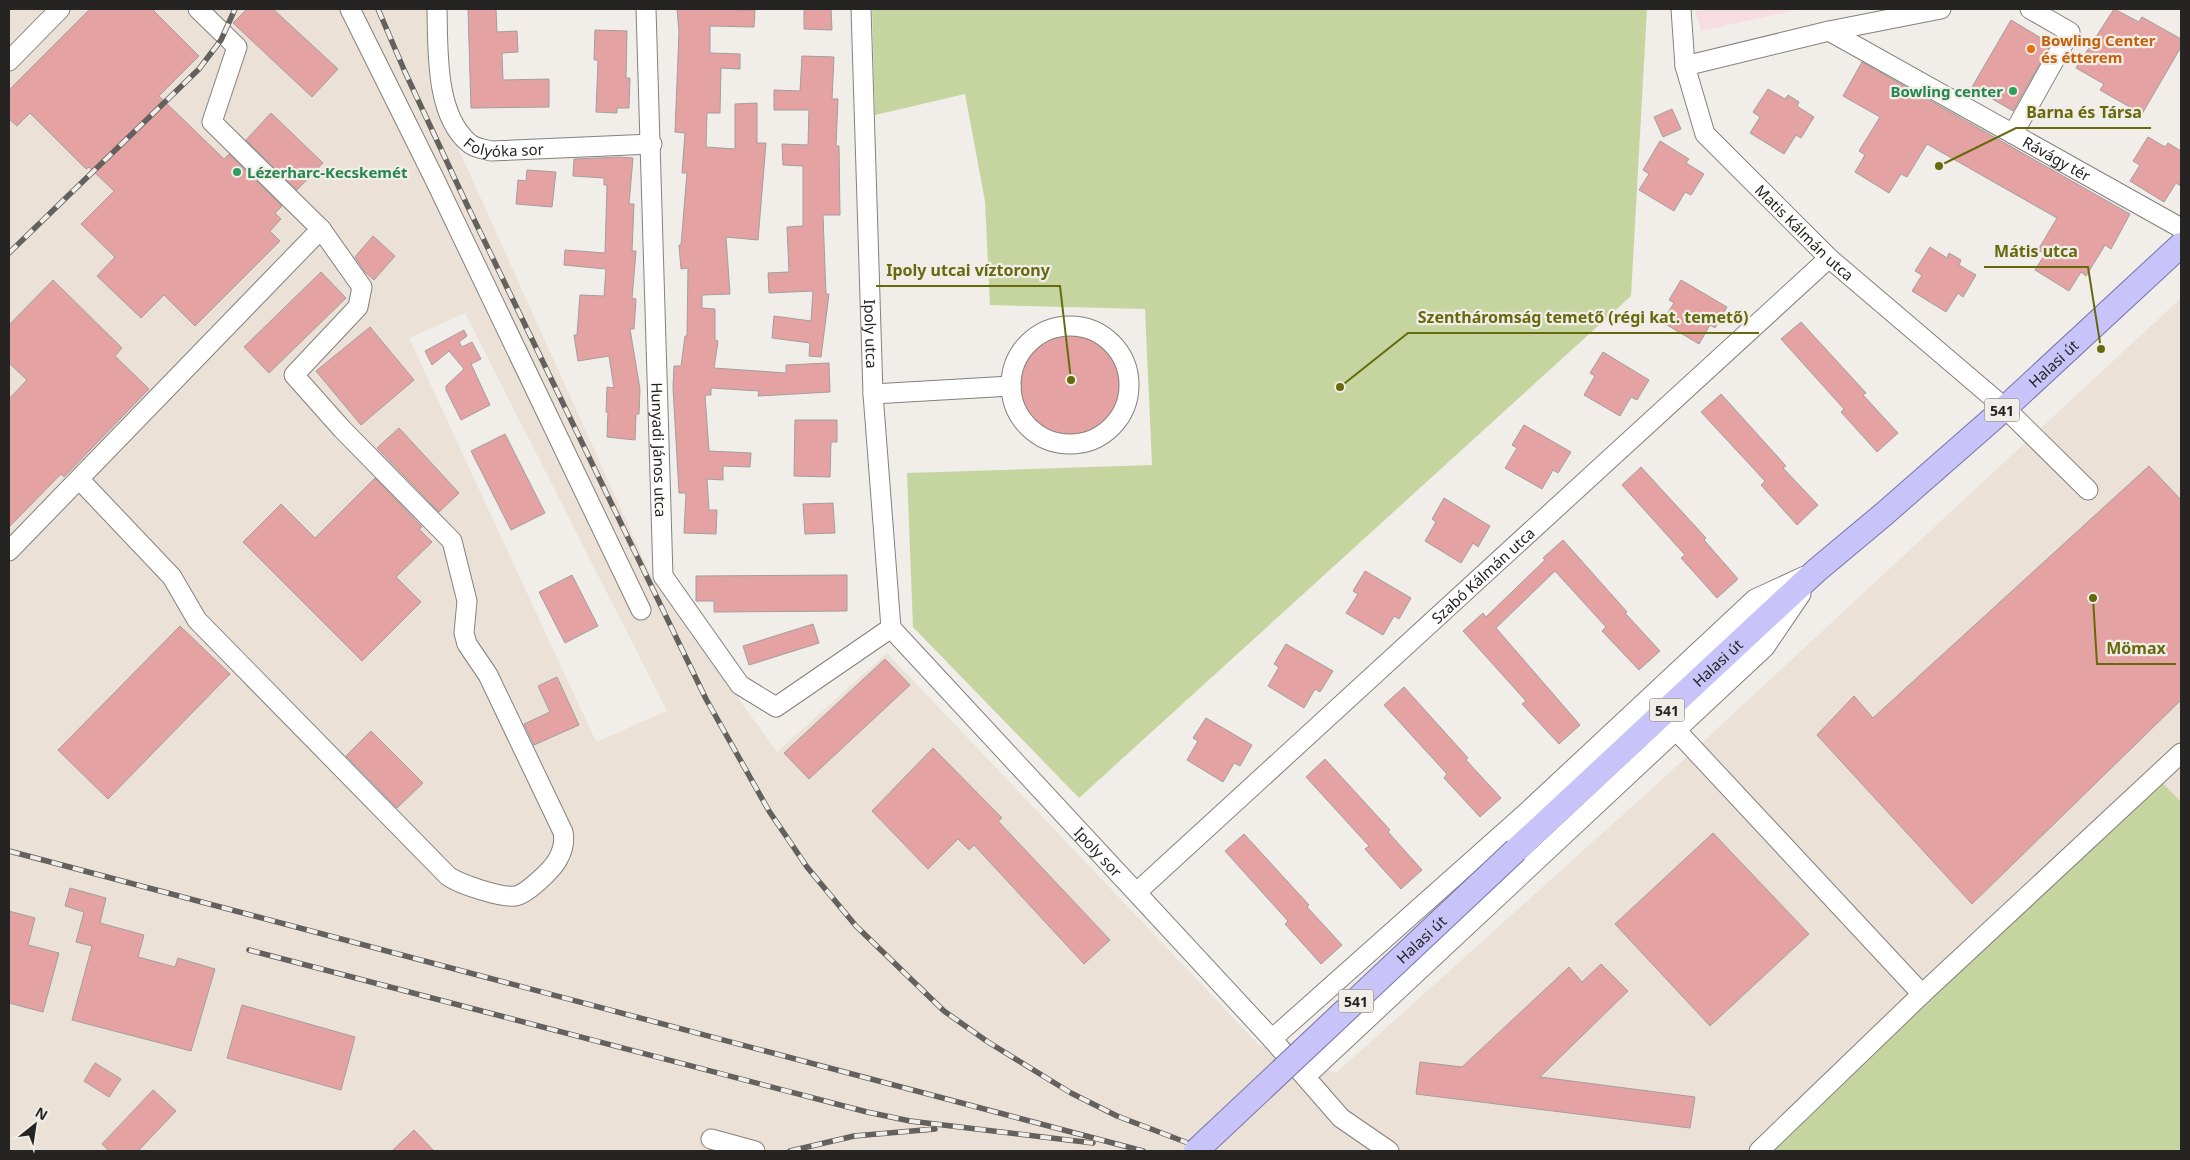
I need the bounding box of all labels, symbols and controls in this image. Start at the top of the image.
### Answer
place label: Bowling Center és étterem [2041,30,2156,67]
marker: Bowling Center és étterem [2025,43,2037,55]
place label: Bowling center [1890,81,2003,101]
marker: Bowling center [2007,85,2019,97]
callout: Barna és Társa [2016,97,2151,128]
text: Barna és Társa [2026,101,2142,123]
street label: Rávágy tér [2019,131,2094,185]
street label: Folyóka sor [460,133,544,161]
place label: Lézerharc-Kecskemét [247,162,408,182]
marker: Lézerharc-Kecskemét [231,166,243,178]
street label: Matis Kálmán utca [1751,180,1858,285]
callout: Mátis utca [1984,236,2088,267]
text: Mátis utca [1994,240,2078,262]
callout: Ipoly utcai víztorony [876,255,1060,286]
text: Ipoly utcai víztorony [886,259,1051,281]
street label: Ipoly utca [860,299,882,369]
callout: Szentháromság temető (régi kat. temető) [1408,302,1759,333]
text: Szentháromság temető (régi kat. temető) [1418,306,1748,328]
street label: Halasi út [2024,335,2083,392]
street label: Hunyadi János utca [647,382,671,518]
road number: 541 [1984,398,2020,422]
street label: Szabó Kálmán utca [1427,523,1539,628]
callout: Mömax [2097,633,2176,664]
street label: Halasi út [1688,634,1747,691]
text: Mömax [2106,637,2167,659]
road number: 541 [1650,698,1684,722]
street label: Ipoly sor [1070,822,1127,881]
street label: Halasi út [1392,911,1451,968]
road number: 541 [1338,989,1374,1012]
north arrow [10,1100,60,1150]
text: N [32,1102,51,1124]

